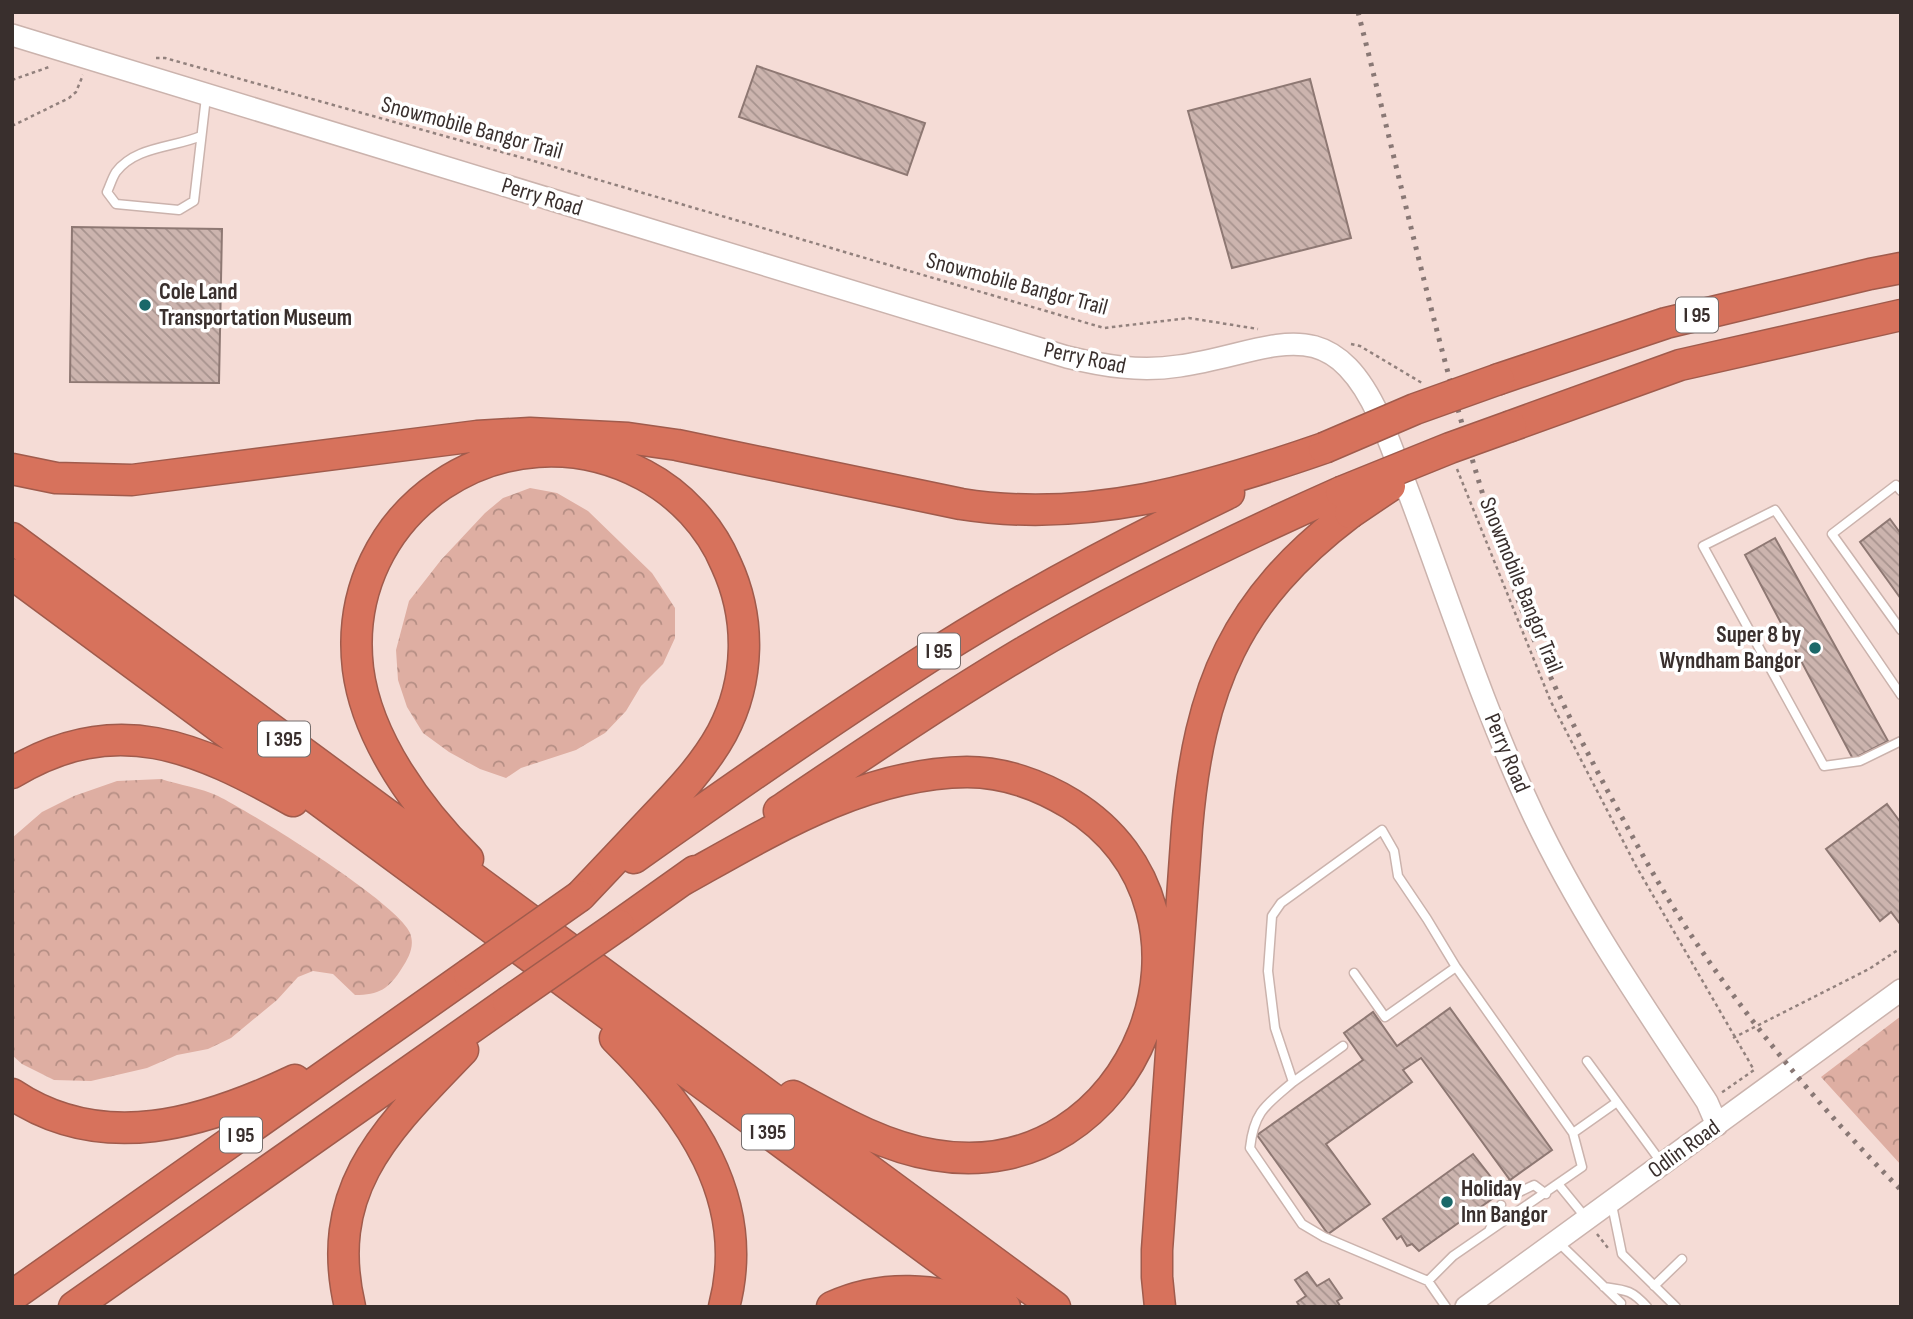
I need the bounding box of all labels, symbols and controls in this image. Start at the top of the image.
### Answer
street label: Snowmobile Bangor Trail [378,90,566,166]
street label: Perry Road [498,171,586,223]
street label: Snowmobile Bangor Trail [923,246,1111,322]
place label: Cole Land Transportation Museum [159,278,352,332]
marker: Cole Land Transportation Museum [137,297,153,313]
road number: I 95 [1676,298,1718,332]
street label: Perry Road [1041,336,1129,380]
street label: Snowmobile Bangor Trail [1473,493,1569,677]
place label: Super 8 by Wyndham Bangor [1659,621,1801,675]
road number: I 95 [918,634,960,668]
marker: Super 8 by Wyndham Bangor [1807,640,1823,656]
street label: Perry Road [1478,709,1536,797]
road number: I 395 [258,722,310,756]
road number: I 395 [742,1114,794,1150]
street label: Odlin Road [1643,1114,1725,1184]
road number: I 95 [220,1118,262,1152]
place label: Holiday Inn Bangor [1461,1175,1548,1229]
marker: Holiday Inn Bangor [1439,1194,1455,1210]

